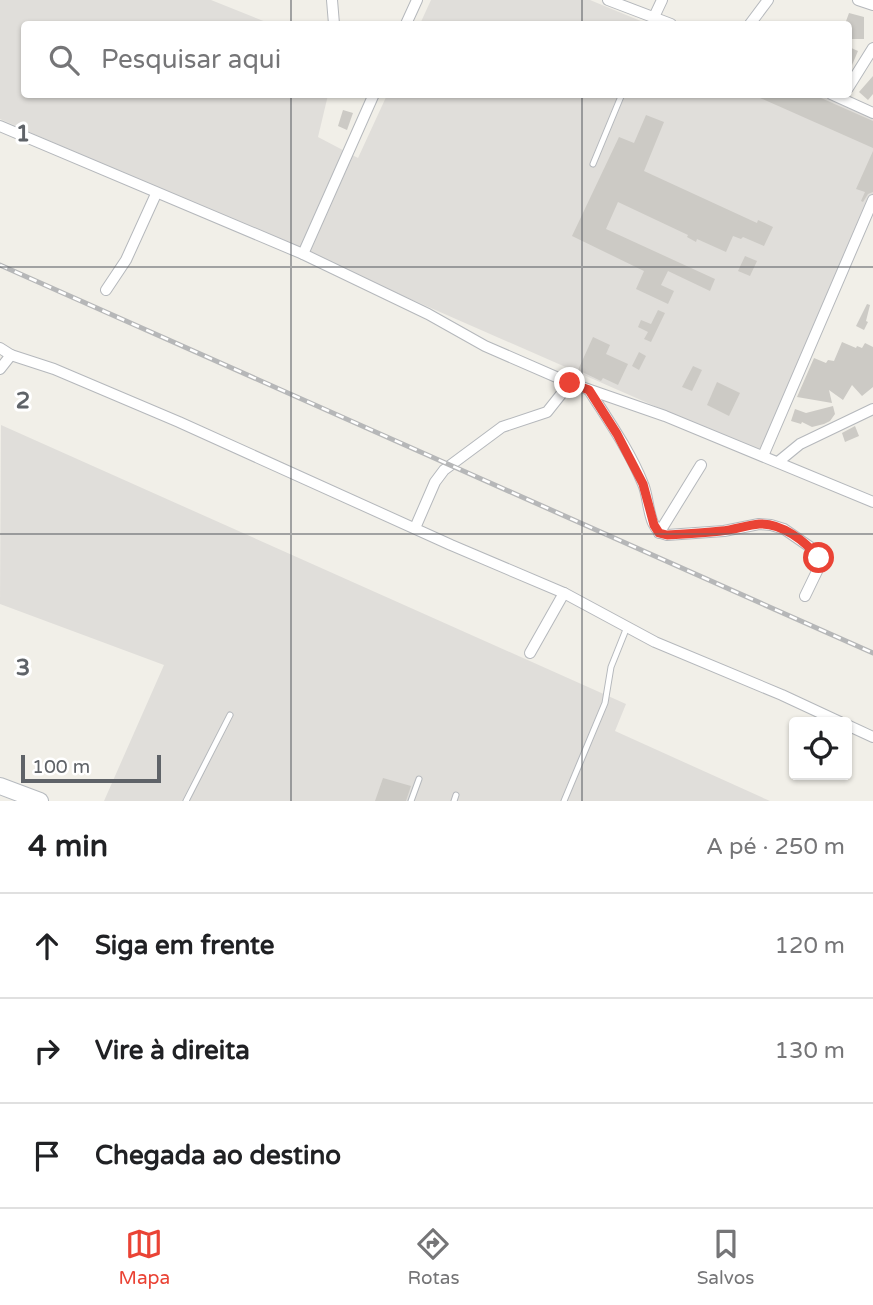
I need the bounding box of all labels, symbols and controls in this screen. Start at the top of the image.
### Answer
search box [21,21,852,98]
icon: search [45,41,83,79]
text: Pesquisar aqui [101,44,281,75]
text: 1 [16,120,30,148]
route end [554,367,585,398]
text: 2 [16,387,30,415]
route start [803,542,834,573]
text: 3 [16,654,30,682]
map controls [789,717,852,780]
button: locate [789,717,852,780]
scale bar [21,752,161,784]
text: 100 m [32,756,90,778]
text: 4 min [28,828,108,865]
text: A pé · 250 m [706,833,845,861]
icon: ahead [28,927,66,965]
text: Siga em frente [95,930,275,961]
text: 120 m [775,932,845,960]
icon: right [28,1032,66,1070]
text: Vire à direita [95,1035,250,1066]
text: 130 m [775,1037,845,1065]
icon: arrive [28,1137,66,1175]
text: Chegada ao destino [95,1140,341,1171]
tab: Mapa [119,1225,170,1289]
tab: Rotas [407,1225,460,1289]
tab: Salvos [697,1225,754,1289]

